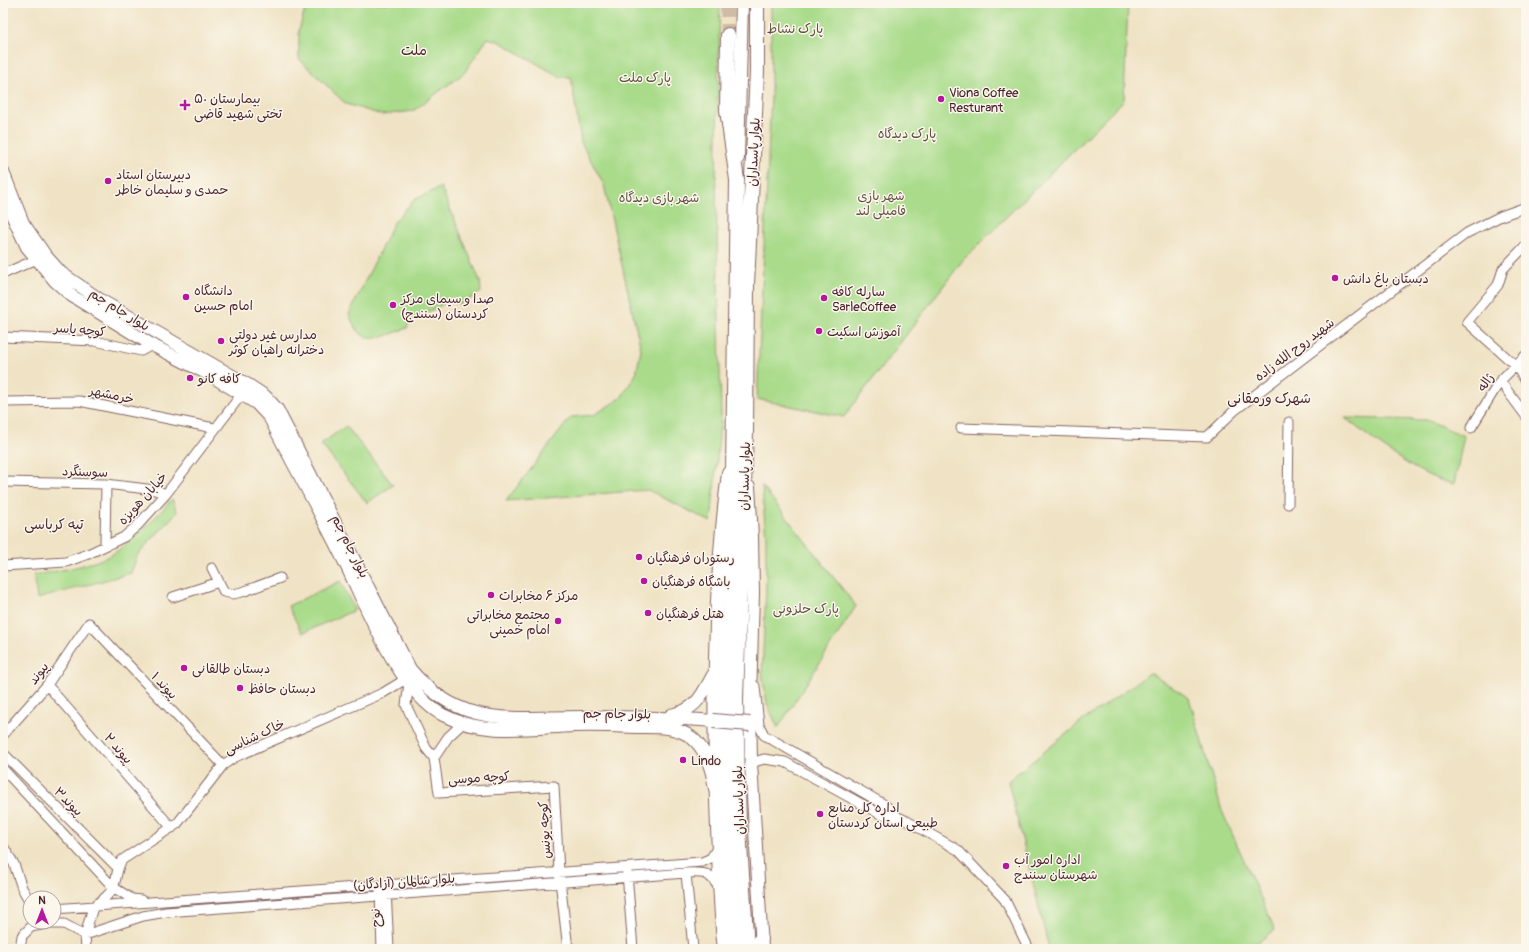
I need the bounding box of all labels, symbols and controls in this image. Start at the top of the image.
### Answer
park label: پارک نشاط [767,21,823,37]
district label: ملت [401,42,427,59]
park label: پارک ملت [619,70,671,86]
place label: Viona Coffee Resturant [949,85,1019,116]
place label: بیمارستان ۵۰ تختی شهید قاضی [194,91,282,123]
marker: Viona Coffee Resturant [936,94,946,104]
marker: بیمارستان ۵۰ تختی شهید قاضی [179,99,191,111]
street label: بلوار پاسداران [744,117,764,187]
park label: پارک دیدگاه [878,126,936,142]
place label: دبیرستان استاد حمدی و سلیمان خاطر [115,167,229,198]
marker: دبیرستان استاد حمدی و سلیمان خاطر [103,176,113,186]
park label: شهر بازی فامیلی لند [856,188,906,220]
park label: شهر بازی دیدگاه [619,190,699,206]
place label: دبستان باغ دانش [1343,271,1429,288]
marker: دبستان باغ دانش [1330,273,1340,283]
place label: دانشگاه امام حسین [194,283,253,316]
place label: سارله کافه SarleCoffee [832,284,897,315]
street label: بلوار جام جم [85,285,153,336]
place label: صدا و سیمای مرکز کردستان (سنندج) [400,291,494,323]
marker: دانشگاه امام حسین [181,292,191,302]
marker: سارله کافه SarleCoffee [819,293,829,303]
marker: صدا و سیمای مرکز کردستان (سنندج) [388,300,398,310]
street label: شهید روح الله زاده [1252,315,1338,386]
street label: کوچه یاسر [52,320,107,340]
place label: آموزش اسکیت [827,324,901,340]
marker: آموزش اسکیت [814,326,824,336]
place label: مدارس غیر دولتی دخترانه راهیان کوثر [228,327,324,358]
marker: مدارس غیر دولتی دخترانه راهیان کوثر [216,336,226,346]
street label: ژاله [1474,370,1498,395]
place label: کافه کانو [197,371,241,387]
marker: کافه کانو [185,373,195,383]
street label: خرمشهر [87,382,135,407]
district label: شهرک ورمقانی [1227,390,1311,407]
street label: بلوار پاسداران [736,441,754,511]
street label: سوسنگرد [62,463,108,481]
street label: خیابان هویزه [115,469,171,529]
street label: بلوار جام جم [326,512,372,582]
district label: تپه کرباسی [24,516,85,534]
place label: رستوران فرهنگیان [647,550,735,566]
marker: رستوران فرهنگیان [634,552,644,562]
place label: باشگاه فرهنگیان [652,574,731,590]
marker: باشگاه فرهنگیان [639,576,649,586]
place label: مرکز ۶ مخابرات [499,588,578,604]
marker: مرکز ۶ مخابرات [486,590,496,600]
park label: پارک حلزونی [773,601,839,618]
place label: هتل فرهنگیان [656,606,724,622]
place label: مجتمع مخابراتی امام خمینی [467,607,550,640]
marker: هتل فرهنگیان [643,608,653,618]
marker: مجتمع مخابراتی امام خمینی [553,616,563,626]
street label: پیوند [25,659,53,688]
place label: دبستان طالقانی [192,661,270,678]
marker: دبستان طالقانی [179,663,189,673]
street label: پیوند ۱ [148,669,181,703]
place label: دبستان حافظ [248,681,316,697]
marker: دبستان حافظ [235,683,245,693]
street label: بلوار جام جم [583,705,651,725]
street label: خاک شناسی [222,716,288,759]
street label: پیوند ۲ [101,730,136,767]
place label: Lindo [691,753,721,769]
marker: Lindo [678,755,688,765]
street label: بلوار پاسداران [730,765,748,835]
street label: کوچه موسی [448,768,511,789]
street label: پیوند۳ [50,784,86,820]
street label: کوچه یونس [535,800,554,859]
place label: اداره کل منابع طبیعی استان کردستان [828,800,938,832]
marker: اداره کل منابع طبیعی استان کردستان [815,809,825,819]
place label: اداره امور آب شهرستان سنندج [1014,852,1098,884]
marker: اداره امور آب شهرستان سنندج [1001,861,1011,871]
street label: بلوار شالمان (آزادگان) [353,870,456,894]
north arrow [22,890,62,930]
text: N [38,894,46,907]
street label: نوح [368,908,385,928]

